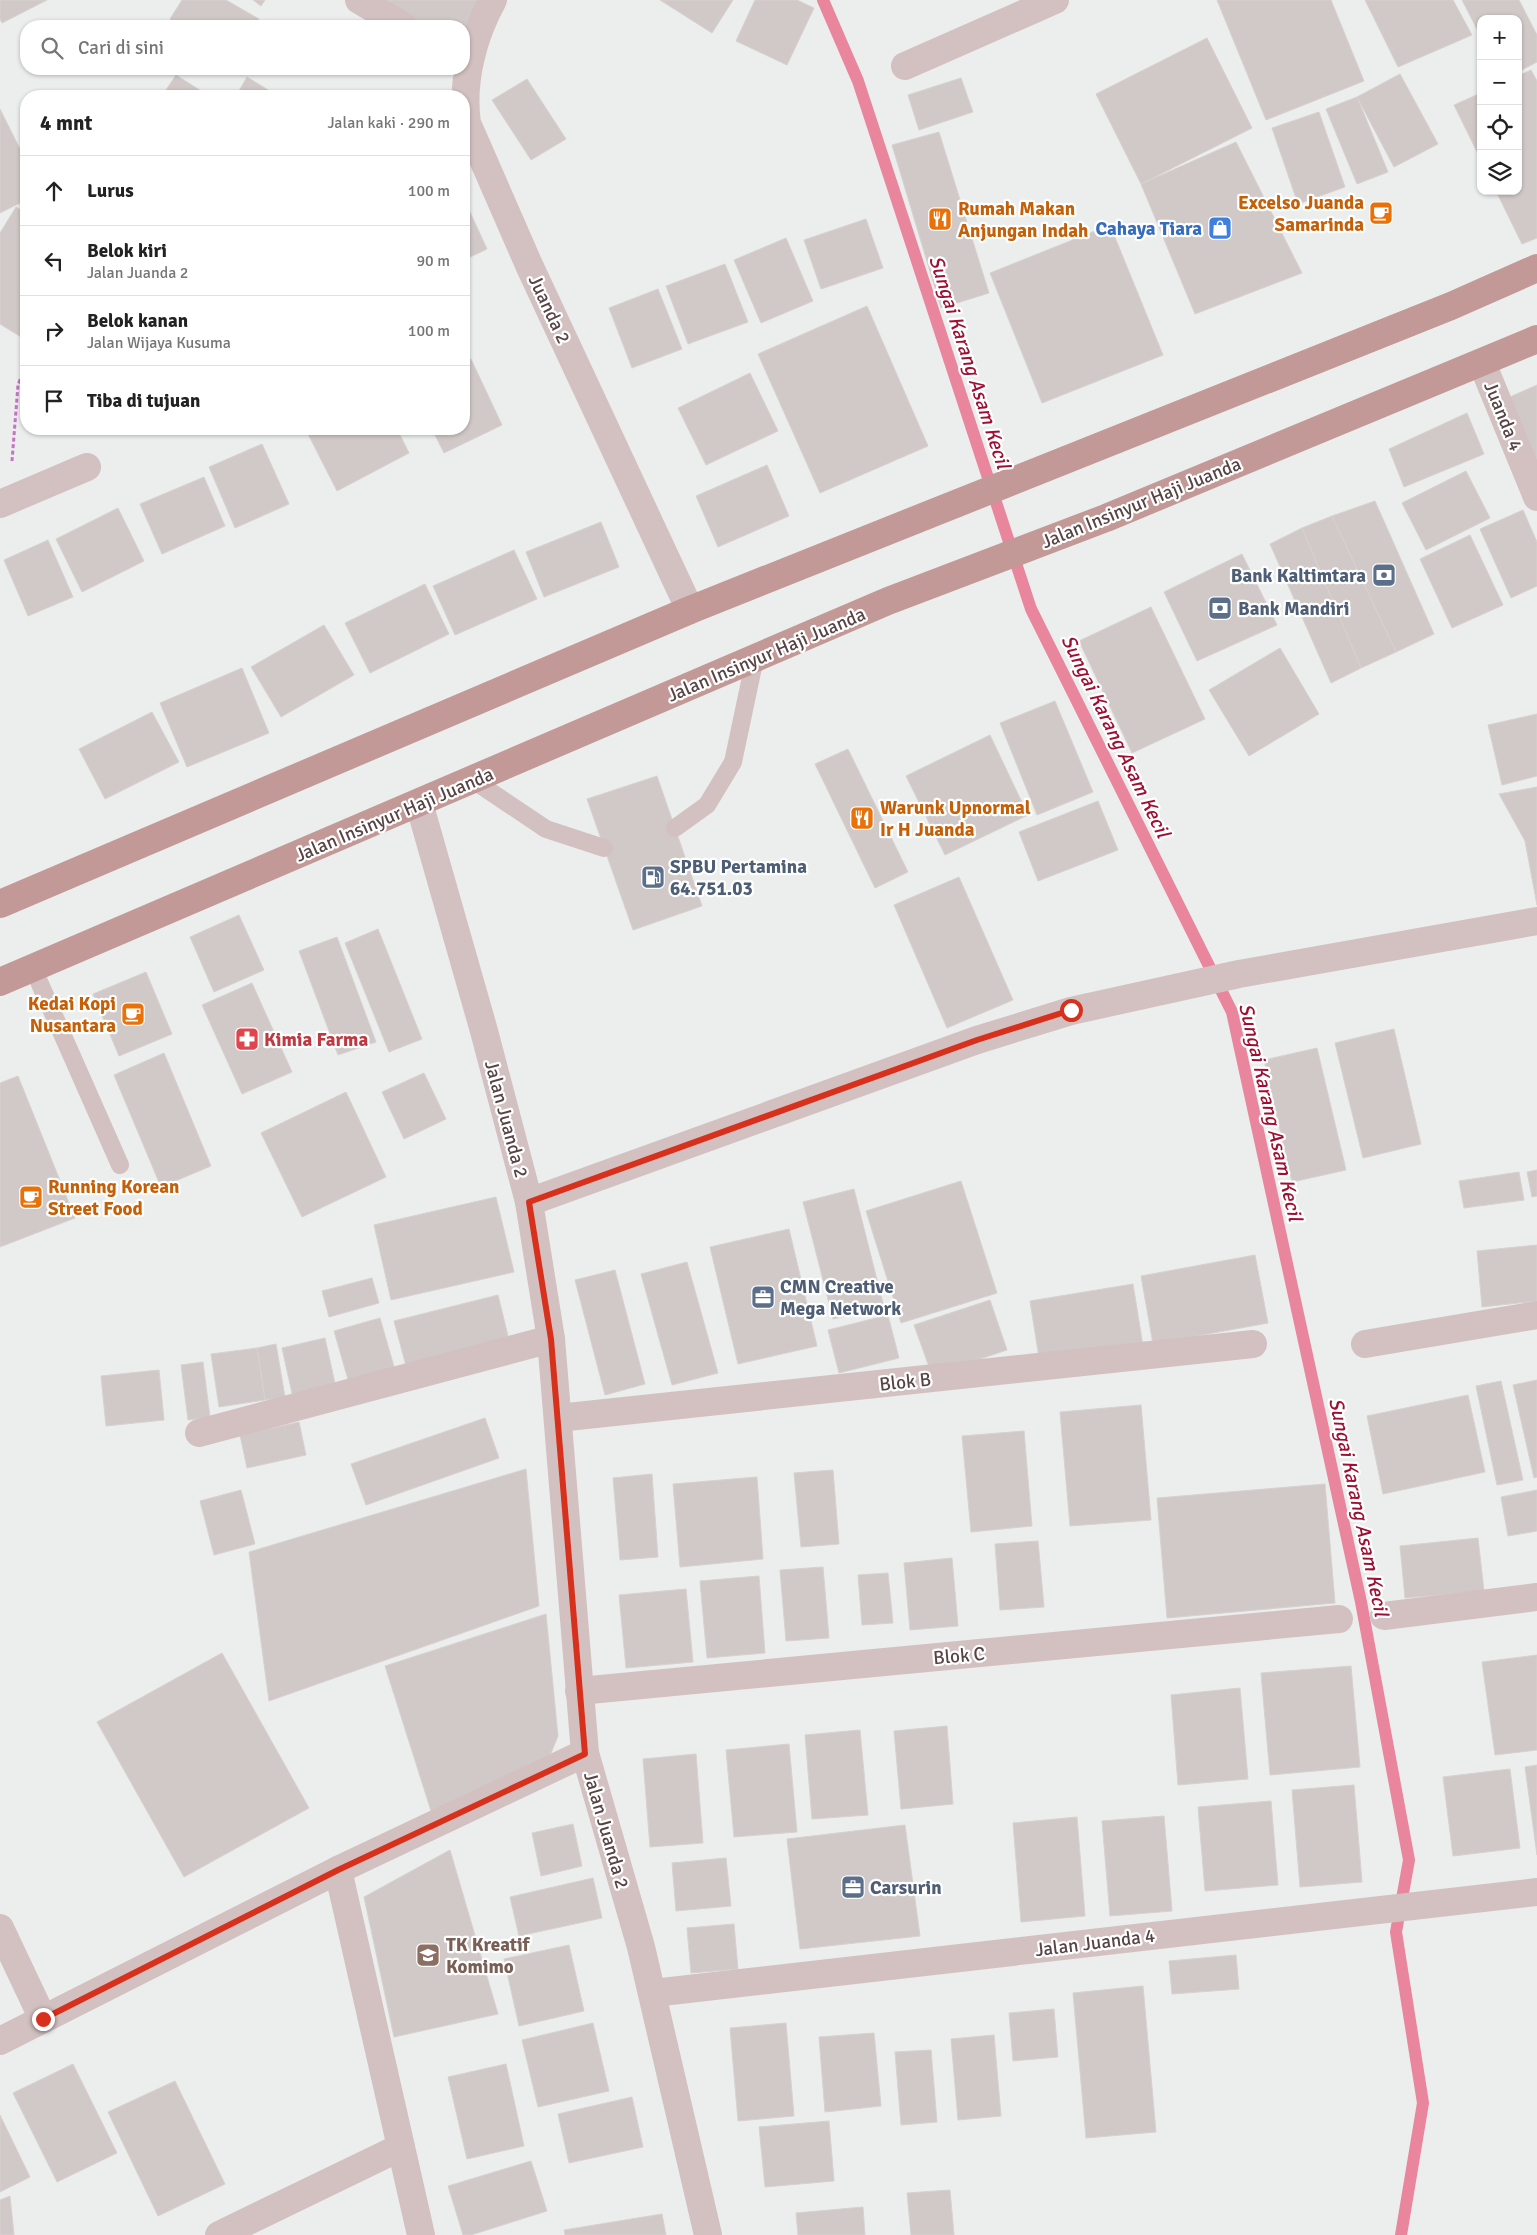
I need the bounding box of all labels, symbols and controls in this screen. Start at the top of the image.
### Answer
map controls [1477,15,1522,195]
button: + [1477,15,1522,60]
search box [20,20,470,75]
icon: search [38,34,66,62]
text: Cari di sini [78,36,164,60]
button: − [1477,60,1522,105]
button: locate [1477,105,1522,150]
text: 4 mnt [40,110,92,136]
text: Jalan kaki · 290 m [328,113,450,133]
button: layers [1477,150,1522,195]
icon: ahead [40,177,68,205]
text: Lurus [87,179,134,203]
text: 100 m [408,181,450,201]
place label: Excelso Juanda Samarinda [1238,191,1364,237]
place label: Rumah Makan Anjungan Indah [958,197,1088,243]
cafe icon: Excelso Juanda Samarinda [1368,200,1394,226]
restaurant icon: Rumah Makan Anjungan Indah [927,206,953,232]
shop icon: Cahaya Tiara [1207,215,1233,241]
place label: Cahaya Tiara [1096,217,1202,241]
text: Belok kiri [87,239,167,263]
icon: left [40,247,68,275]
text: 90 m [416,251,450,271]
water label: Sungai Karang Asam Kecil [923,252,1016,474]
text: Jalan Juanda 2 [87,263,188,283]
street label: Juanda 2 [523,271,575,348]
text: Belok kanan [87,309,188,333]
icon: right [40,317,68,345]
text: 100 m [408,321,450,341]
text: Jalan Wijaya Kusuma [87,333,231,353]
street label: Juanda 4 [1478,378,1528,455]
icon: arrive [40,387,68,415]
text: Tiba di tujuan [87,389,200,413]
street label: Jalan Insinyur Haji Juanda [1038,452,1245,554]
bank icon: Bank Kaltimtara [1371,562,1397,588]
place label: Bank Kaltimtara [1231,564,1366,588]
bank icon: Bank Mandiri [1207,595,1233,621]
place label: Bank Mandiri [1238,597,1349,621]
street label: Jalan Insinyur Haji Juanda [664,602,869,708]
water label: Sungai Karang Asam Kecil [1055,631,1177,844]
street label: Jalan Insinyur Haji Juanda [292,762,497,868]
place label: Warunk Upnormal Ir H Juanda [880,796,1031,842]
restaurant icon: Warunk Upnormal Ir H Juanda [849,805,875,831]
place label: SPBU Pertamina 64.751.03 [670,855,807,901]
fuel station icon: SPBU Pertamina 64.751.03 [640,864,666,890]
place label: Kedai Kopi Nusantara [28,992,116,1038]
route start [1060,999,1083,1022]
cafe icon: Kedai Kopi Nusantara [120,1001,146,1027]
water label: Sungai Karang Asam Kecil [1233,1001,1308,1226]
pharmacy icon: Kimia Farma [234,1026,260,1052]
place label: Kimia Farma [264,1028,368,1052]
street label: Jalan Juanda 2 [479,1058,533,1181]
place label: Running Korean Street Food [48,1175,179,1221]
cafe icon: Running Korean Street Food [18,1184,44,1210]
place label: CMN Creative Mega Network [780,1275,901,1321]
office icon: CMN Creative Mega Network [750,1284,776,1310]
street label: Blok B [878,1367,932,1397]
water label: Sungai Karang Asam Kecil [1323,1396,1394,1621]
street label: Blok C [932,1642,986,1670]
street label: Jalan Juanda 2 [578,1769,634,1891]
office icon: Carsurin [840,1874,866,1900]
place label: Carsurin [870,1876,942,1900]
street label: Jalan Juanda 4 [1034,1924,1156,1962]
place label: TK Kreatif Komimo [446,1933,530,1979]
school or university icon: TK Kreatif Komimo [415,1942,441,1968]
route end [32,2008,55,2031]

